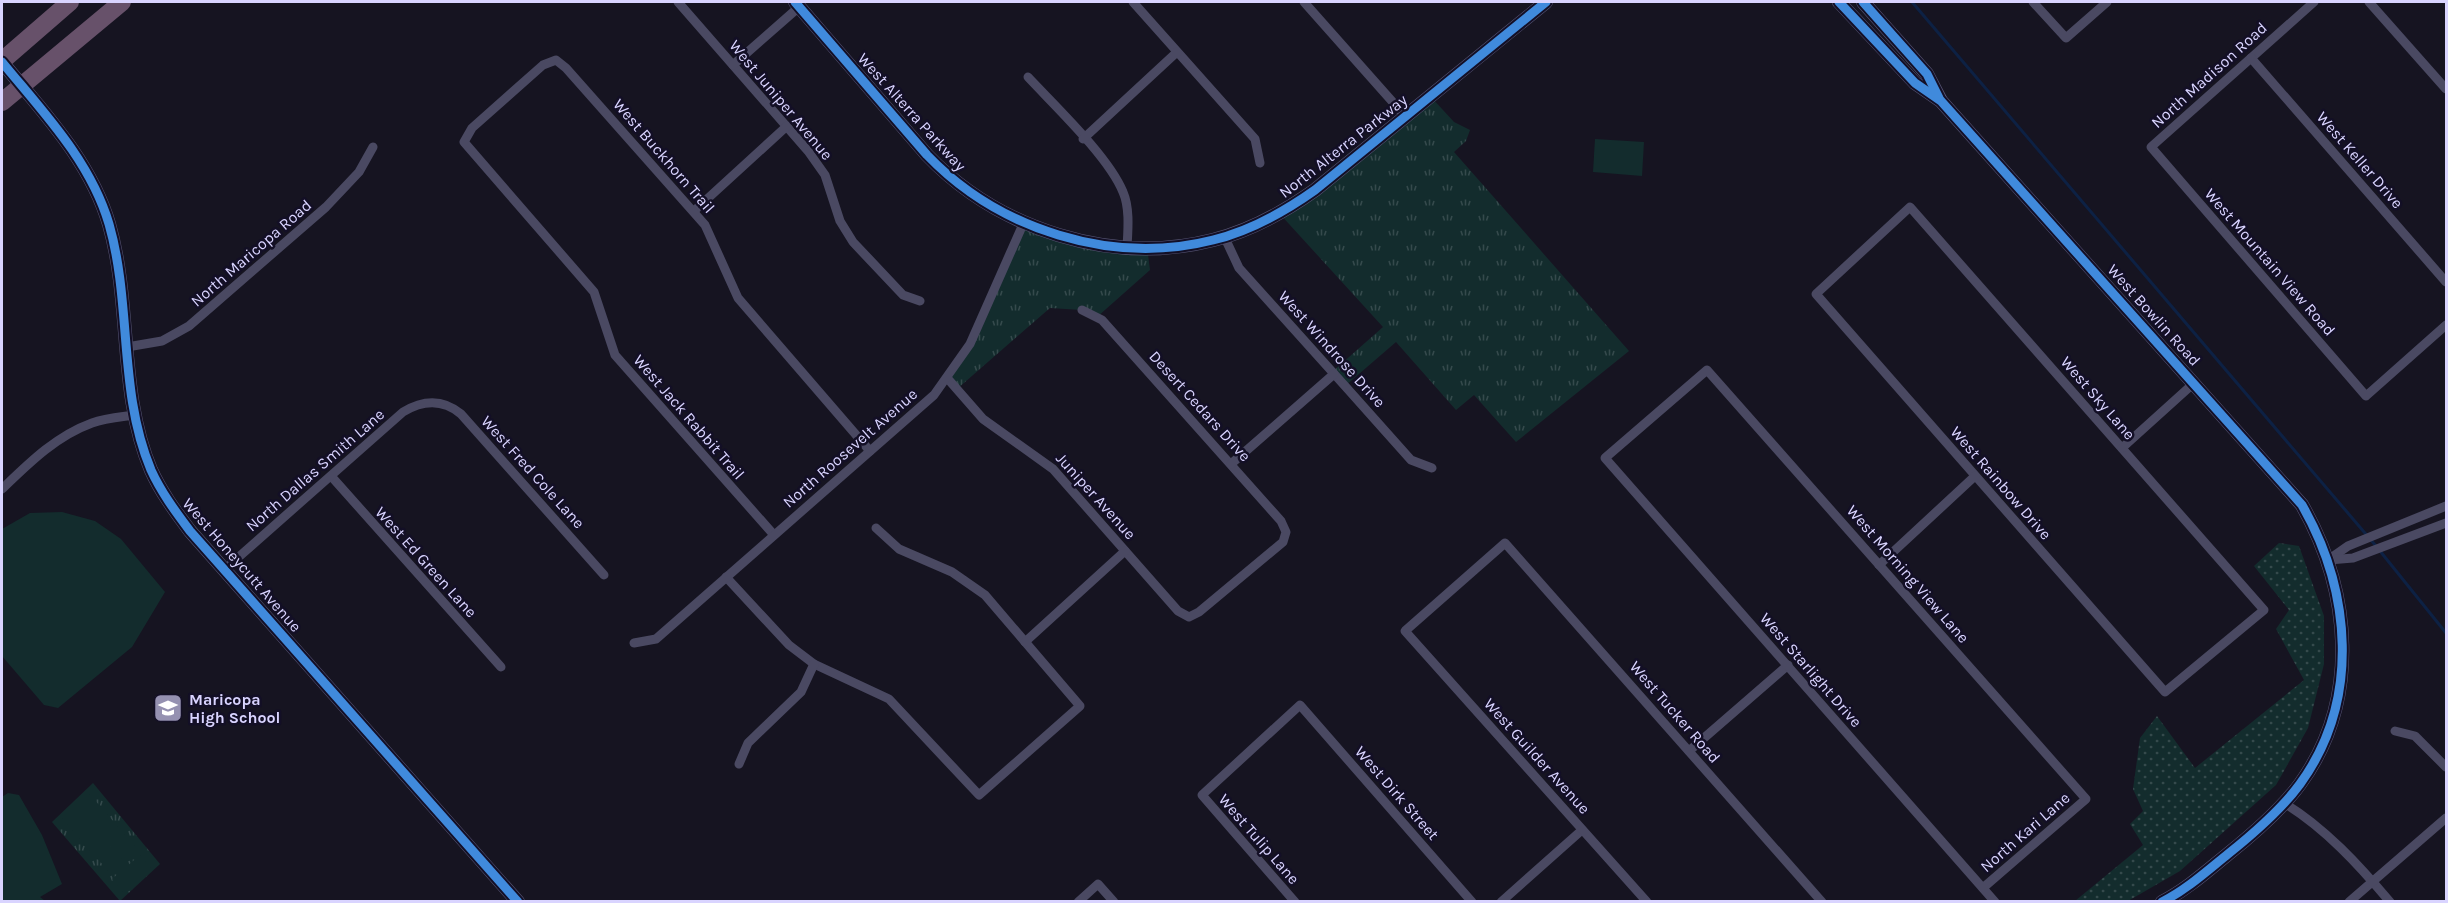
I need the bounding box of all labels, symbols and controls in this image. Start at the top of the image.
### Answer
street label: North Madison Road [2147,18,2271,132]
street label: West Juniper Avenue [725,36,837,164]
street label: West Alterra Parkway [854,49,970,175]
street label: North Alterra Parkway [1275,90,1411,202]
street label: West Buckhorn Trail [609,95,719,217]
street label: West Keller Drive [2313,108,2407,212]
street label: West Mountain View Road [2201,184,2339,340]
street label: North Maricopa Road [187,195,315,311]
street label: West Bowlin Road [2103,260,2205,370]
street label: West Windrose Drive [1274,287,1390,411]
street label: Desert Cedars Drive [1145,347,1255,465]
street label: West Jack Rabbit Trail [630,351,748,483]
street label: West Sky Lane [2057,352,2139,444]
street label: North Roosevelt Avenue [779,384,921,512]
street label: North Dallas Smith Lane [242,405,388,535]
street label: West Fred Cole Lane [477,412,589,532]
street label: West Rainbow Drive [1947,422,2055,544]
street label: Juniper Avenue [1052,449,1140,543]
street label: West Honeycutt Avenue [179,494,305,636]
street label: West Morning View Lane [1843,501,1973,647]
street label: West Ed Green Lane [371,503,481,621]
street label: West Starlight Drive [1756,609,1866,731]
street label: West Tucker Road [1626,657,1724,767]
place label: Maricopa High School [189,690,281,727]
school or university icon: Maricopa High School [152,692,184,724]
street label: West Guilder Avenue [1480,694,1594,818]
street label: West Dirk Street [1351,742,1443,844]
street label: North Kari Lane [1977,788,2073,876]
street label: West Tulip Lane [1215,790,1303,888]

